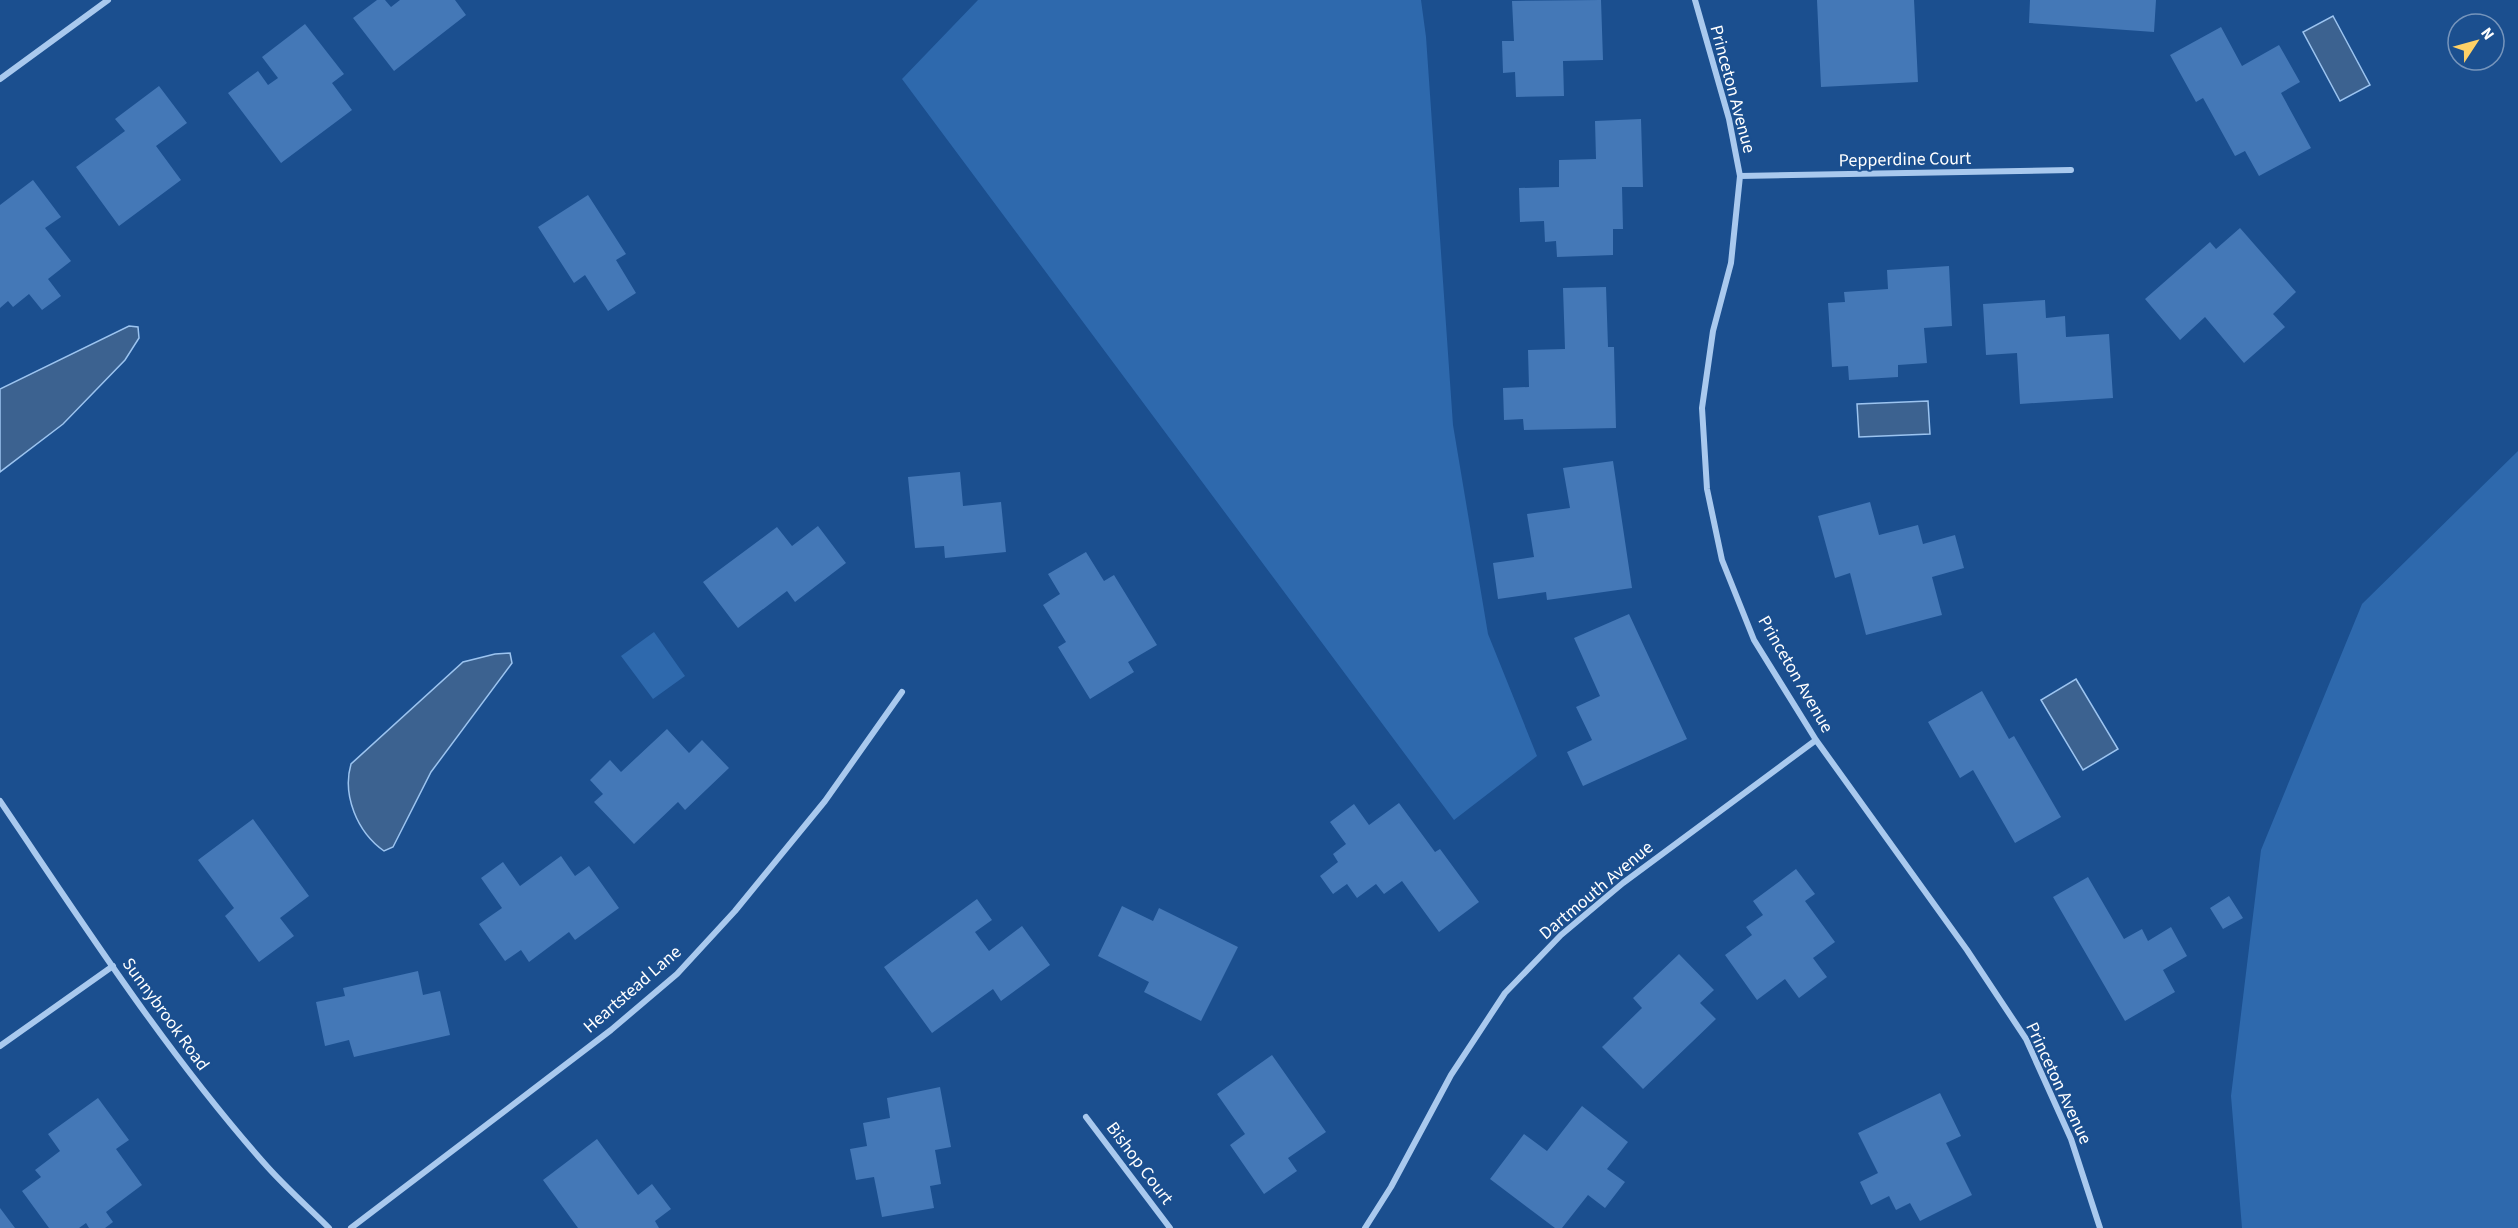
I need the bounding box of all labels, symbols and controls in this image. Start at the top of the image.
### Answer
north arrow [2446,12,2506,72]
street label: Princeton Avenue [1703,22,1762,156]
text: N [2475,23,2499,45]
street label: Pepperdine Court [1838,146,1972,173]
street label: Princeton Avenue [1752,611,1839,738]
street label: Dartmouth Avenue [1534,835,1659,946]
street label: Heartstead Lane [578,940,687,1039]
street label: Sunnybrook Road [116,953,215,1076]
street label: Princeton Avenue [2019,1018,2098,1148]
street label: Bishop Court [1100,1117,1179,1210]

